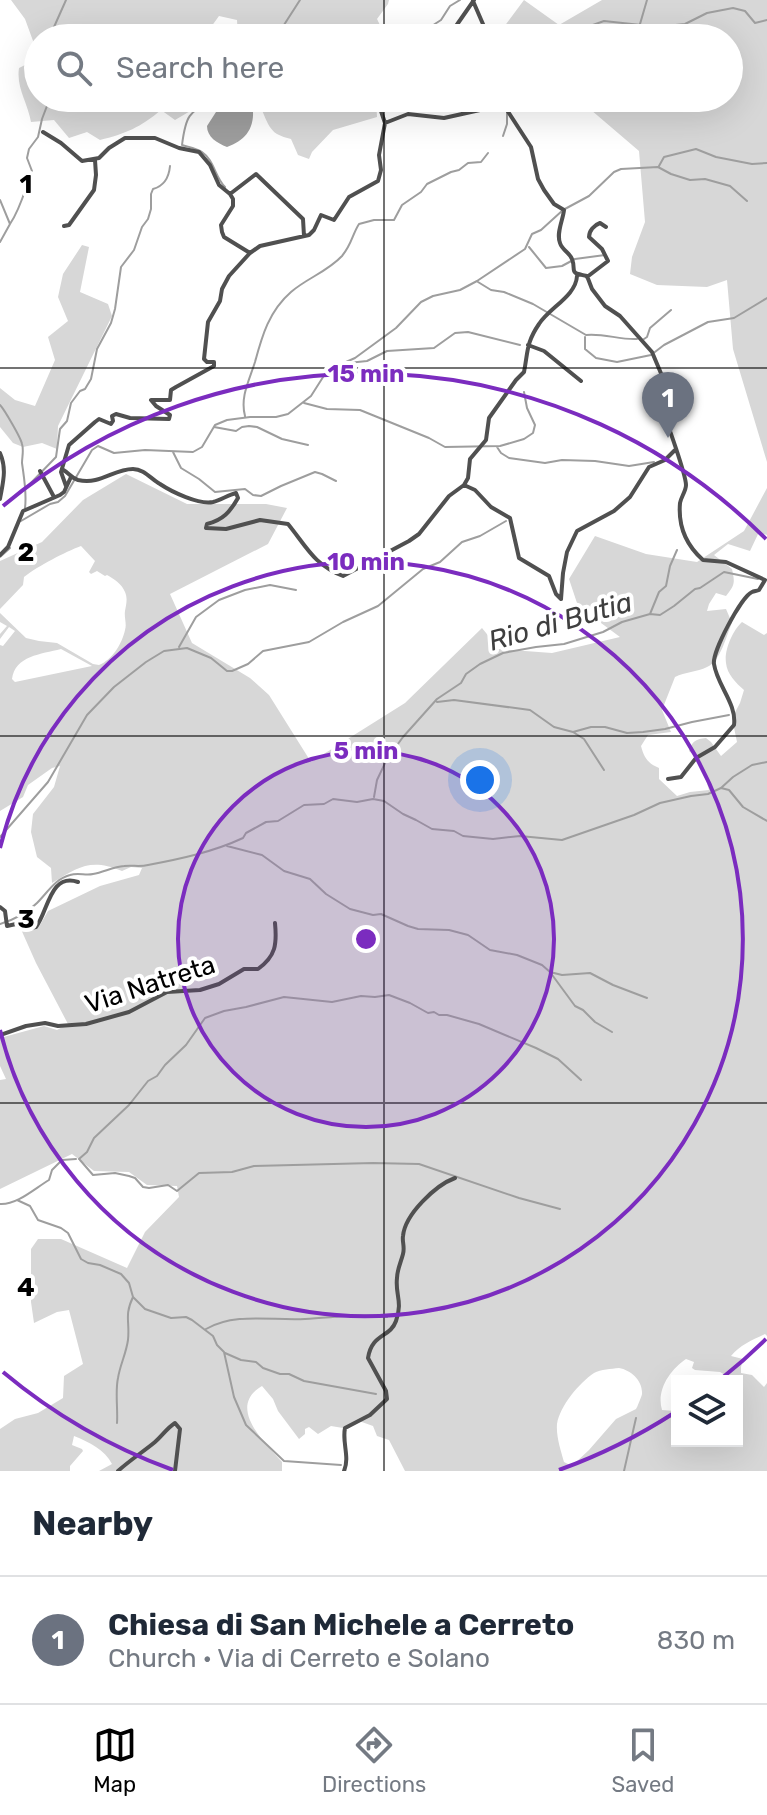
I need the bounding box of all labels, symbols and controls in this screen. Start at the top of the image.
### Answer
search box [24,24,743,112]
icon: search [52,46,96,90]
text: Search here [116,50,284,86]
text: 1 [20,169,32,200]
text: 15 min [328,360,404,388]
pin: 1 [642,372,694,438]
text: 2 [18,537,34,568]
text: 10 min [327,548,405,576]
water label: Rio di Butia [484,585,636,658]
text: 5 min [334,737,398,765]
your location [460,760,500,800]
text: 3 [17,904,35,935]
centre of rings [352,925,380,953]
street label: Via Natreta [81,949,219,1020]
text: 4 [17,1272,35,1303]
map controls [671,1375,743,1447]
button: layers [671,1375,743,1447]
text: Nearby [32,1503,153,1544]
text: Chiesa di San Michele a Cerreto [108,1607,574,1643]
text: 1 [52,1625,64,1656]
text: 830 m [657,1625,735,1656]
text: Church · Via di Cerreto e Solano [108,1643,490,1674]
tab: Map [93,1723,137,1798]
tab: Directions [322,1723,426,1798]
tab: Saved [612,1723,674,1798]

